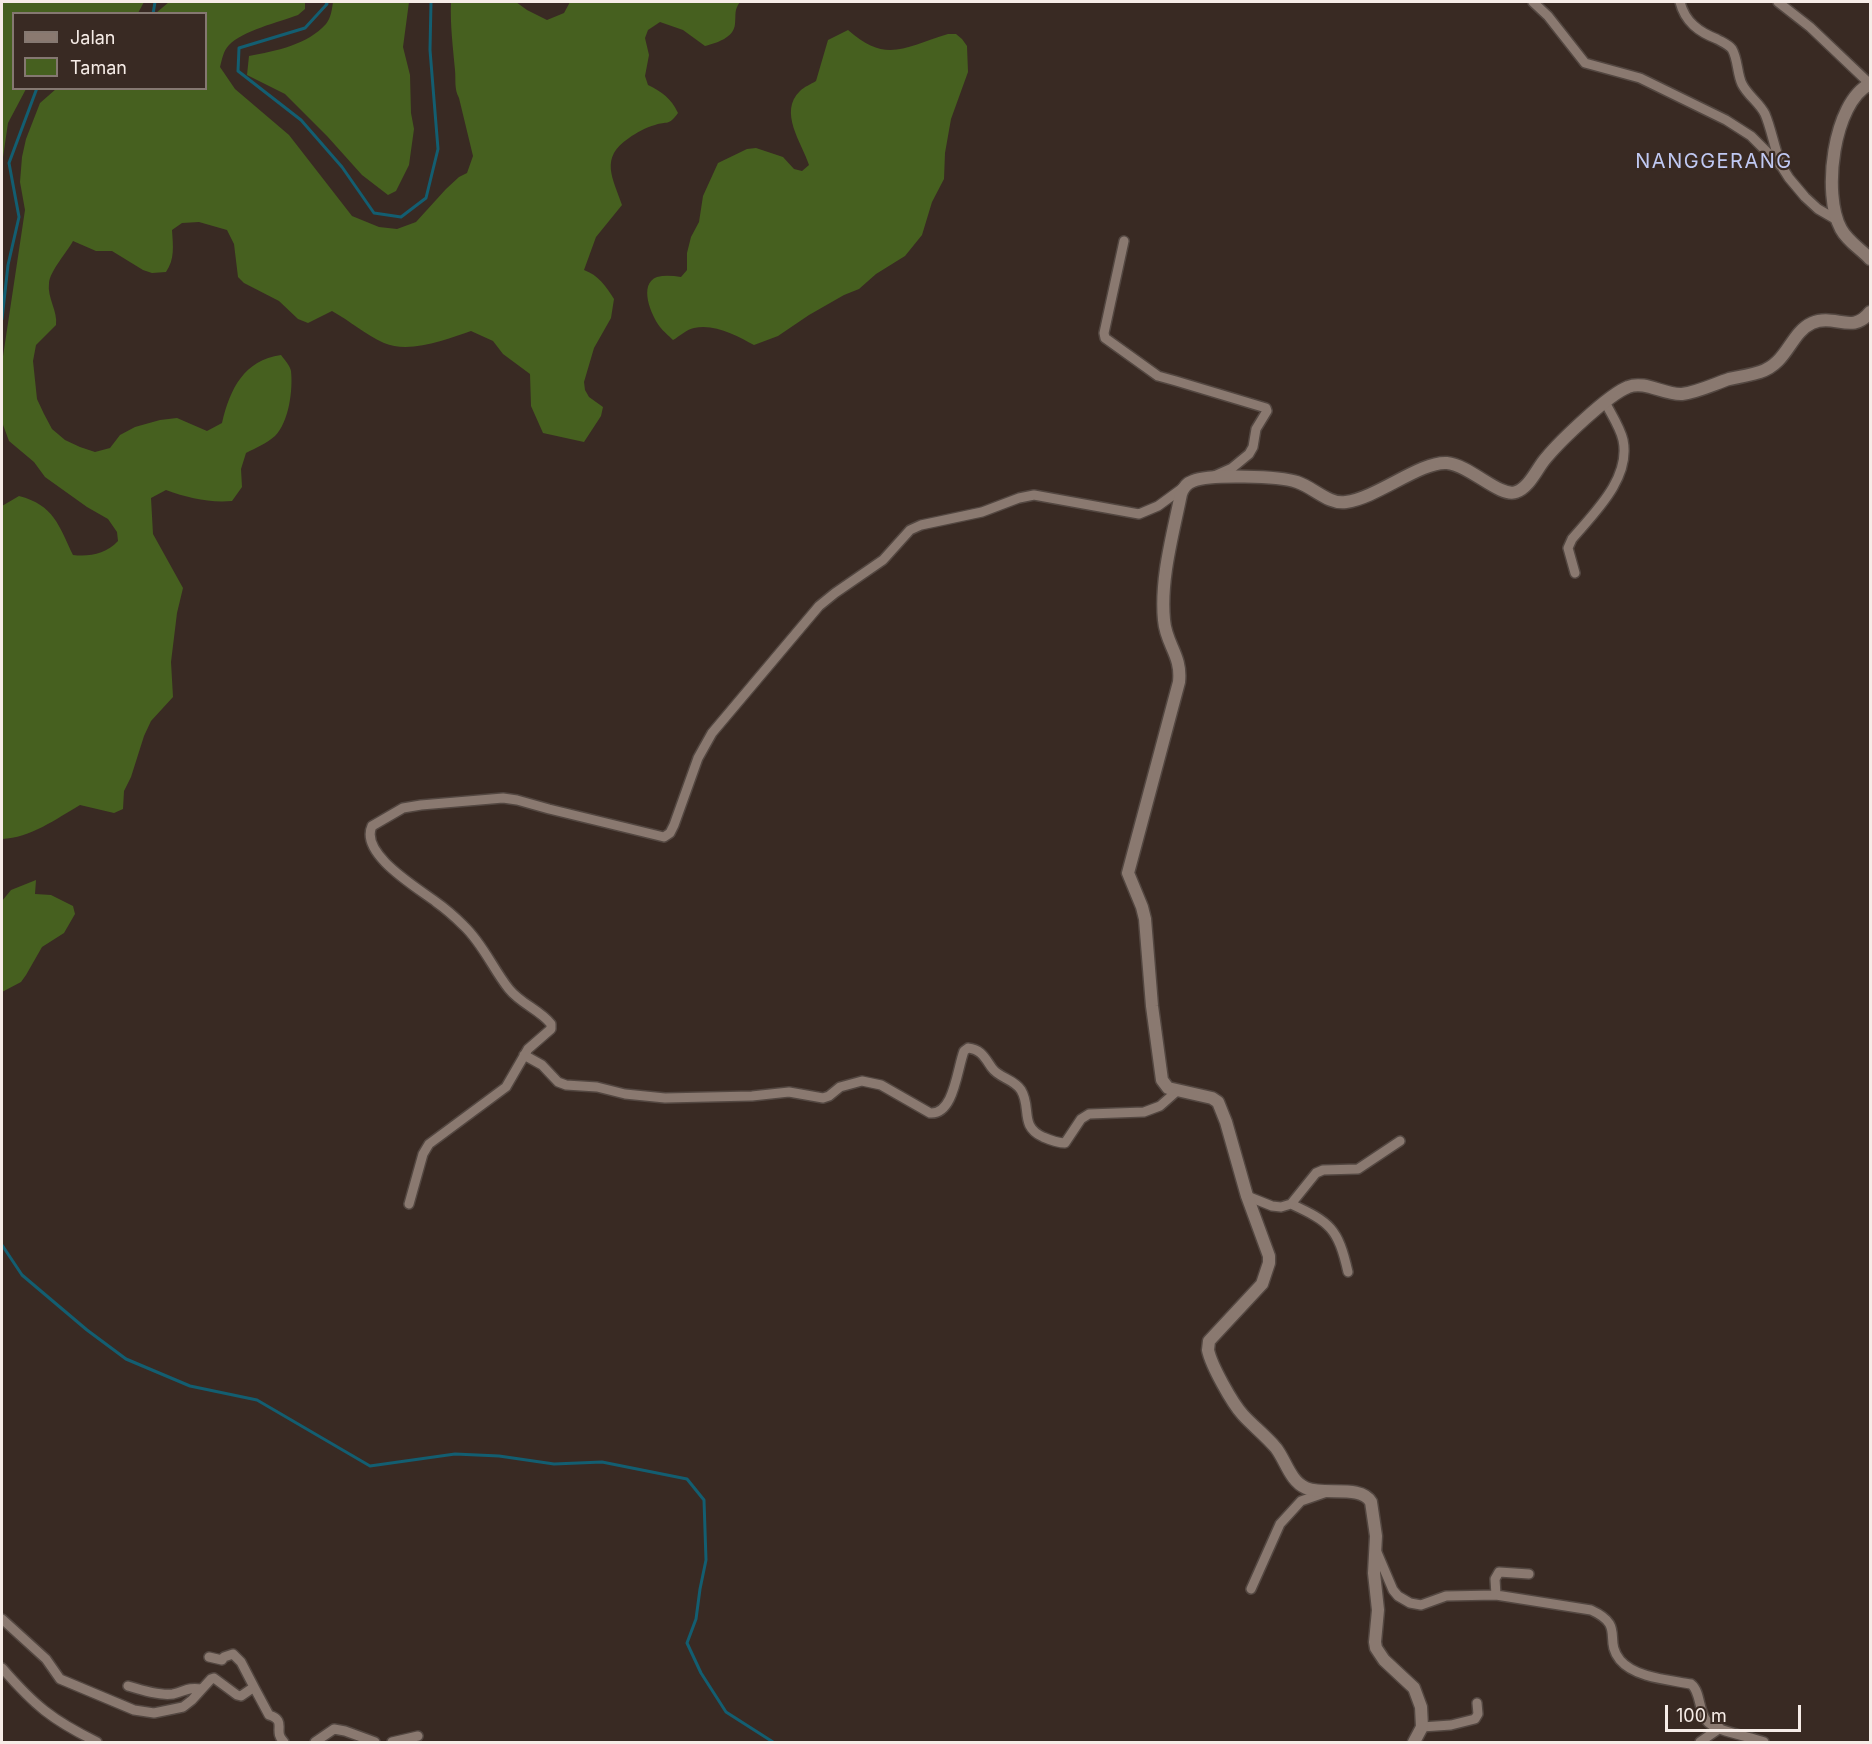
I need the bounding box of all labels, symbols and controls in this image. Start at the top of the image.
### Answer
legend [12,12,207,90]
text: Jalan [70,27,115,48]
text: Taman [70,57,127,78]
district label: NANGGERANG [1635,150,1793,174]
scale bar [1668,1693,1804,1731]
text: 100 m [1676,1705,1727,1726]

